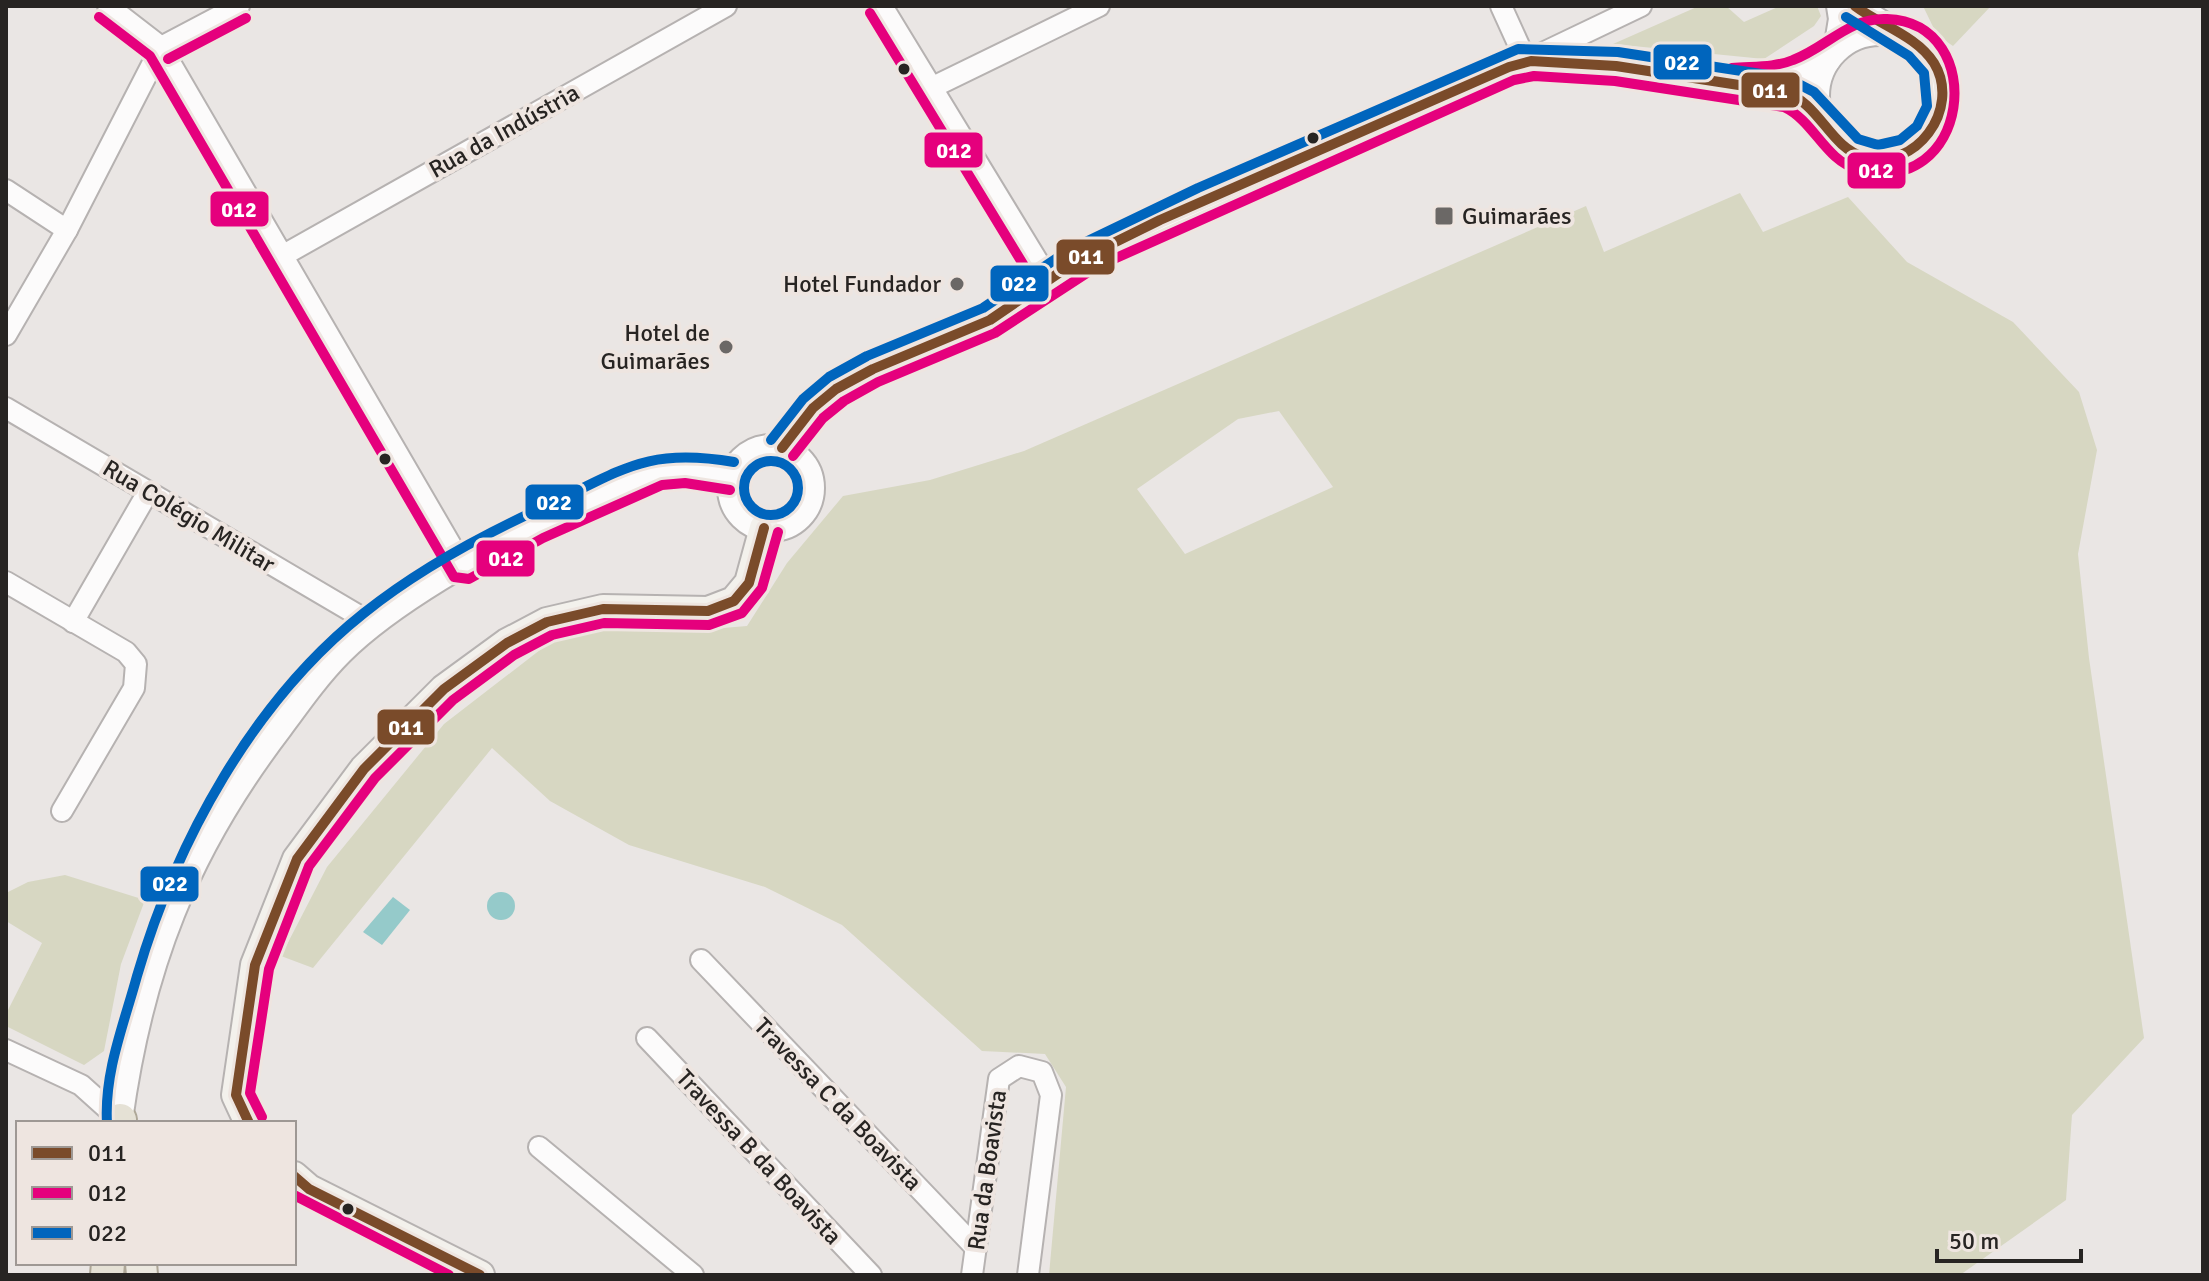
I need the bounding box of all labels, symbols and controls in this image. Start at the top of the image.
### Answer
line badge: 022 [1652,43,1713,81]
text: 022 [1664,49,1700,76]
unlabelled marker [896,61,912,77]
line badge: 011 [1740,71,1801,109]
street label: Rua da Indústria [424,77,584,185]
text: 011 [1752,77,1788,104]
unlabelled marker [1305,130,1321,146]
line badge: 012 [923,131,984,169]
text: 012 [936,137,972,164]
line badge: 012 [1846,151,1907,190]
text: 012 [1858,157,1894,184]
line badge: 012 [209,190,270,228]
text: 012 [221,196,257,223]
place label: Guimarães [1462,201,1572,231]
marker: Guimarães [1433,205,1455,227]
line badge: 011 [1055,238,1116,276]
text: 011 [1068,243,1104,270]
line badge: 022 [989,264,1050,303]
place label: Hotel Fundador [783,269,941,299]
text: 022 [1001,270,1037,297]
marker: Hotel Fundador [948,275,966,293]
place label: Hotel de Guimarães [600,318,710,376]
marker: Hotel de Guimarães [717,338,735,356]
unlabelled marker [377,451,393,467]
street label: Rua Colégio Militar [97,453,281,579]
line badge: 022 [524,483,585,521]
text: 022 [536,489,572,516]
line badge: 012 [475,539,536,578]
text: 012 [488,545,524,572]
line badge: 011 [376,708,436,746]
text: 011 [388,714,424,741]
line badge: 022 [139,865,200,903]
text: 022 [152,870,188,897]
street label: Travessa C da Boavista [748,1011,928,1197]
street label: Travessa B da Boavista [670,1063,848,1251]
street label: Rua da Boavista [961,1088,1013,1252]
legend [16,1121,296,1265]
text: 011 [88,1138,127,1168]
text: 012 [88,1178,127,1208]
unlabelled marker [340,1201,356,1217]
scale bar [1937,1213,2081,1263]
text: 022 [88,1218,127,1248]
text: 50 m [1949,1226,1999,1256]

